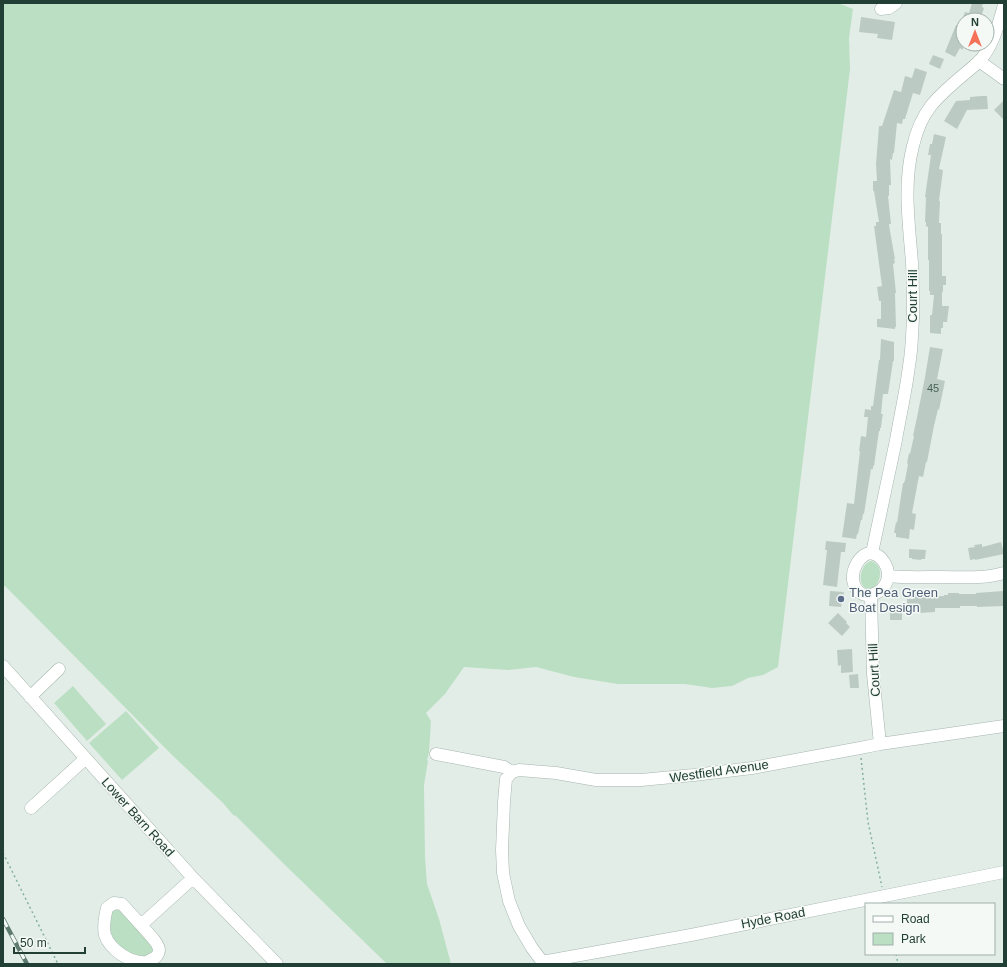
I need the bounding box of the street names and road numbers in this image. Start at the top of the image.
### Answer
street label: Court Hill [905,269,920,323]
street label: Court Hill [865,643,883,697]
street label: Westfield Avenue [668,757,770,785]
street label: Lower Barn Road [99,774,177,860]
street label: Hyde Road [740,904,806,932]

